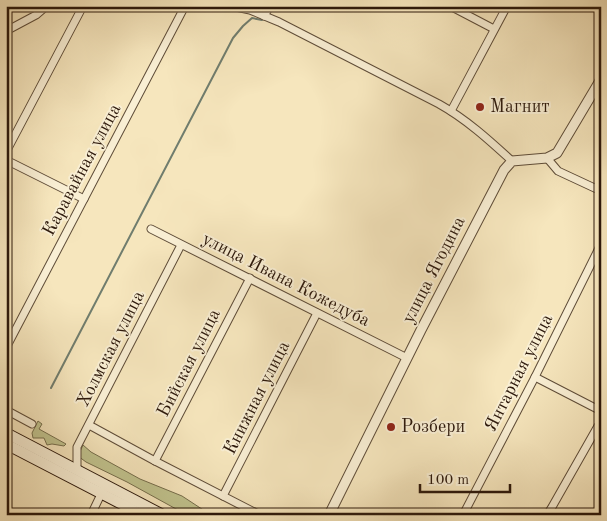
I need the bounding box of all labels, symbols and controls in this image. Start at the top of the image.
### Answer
place label: Магнит [490,98,550,116]
street label: Каравайная улица [40,101,124,239]
marker: Магнит [474,101,486,113]
street label: улица Ягодина [399,214,469,326]
street label: улица Ивана Кожедуба [199,230,373,330]
street label: Холмская улица [74,288,148,410]
street label: Бийская улица [154,306,224,420]
street label: Янтарная улица [482,311,556,435]
street label: Книжная улица [221,338,293,458]
place label: Розбери [401,418,465,436]
marker: Розбери [385,421,397,433]
scale bar [420,461,510,493]
text: 100 m [427,473,469,488]

